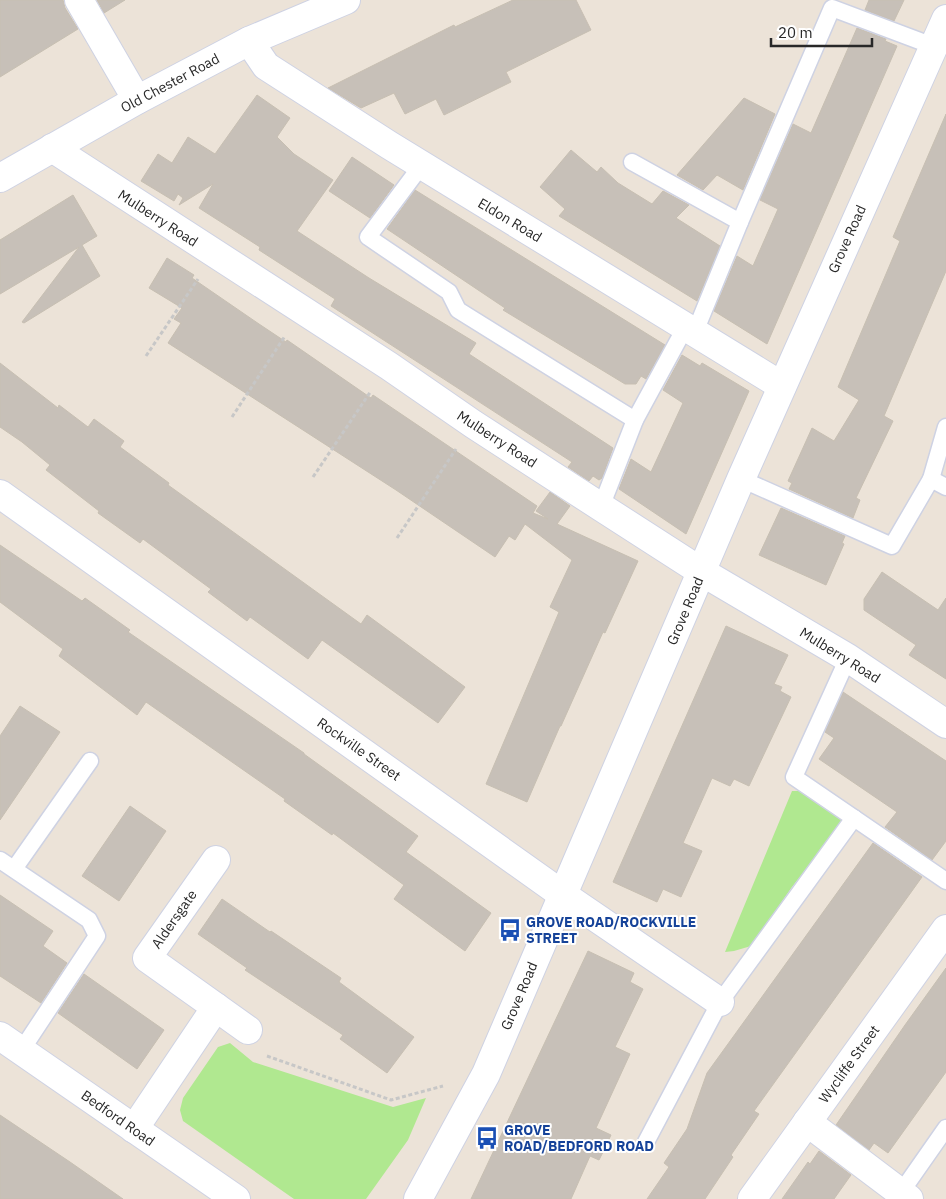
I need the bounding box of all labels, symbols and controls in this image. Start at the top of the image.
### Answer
scale bar [771,15,872,47]
text: 20 m [778,23,813,42]
street label: Old Chester Road [117,49,223,117]
street label: Mulberry Road [115,185,201,251]
street label: Eldon Road [475,194,545,246]
street label: Grove Road [824,202,870,276]
street label: Mulberry Road [454,406,540,472]
street label: Grove Road [663,574,707,648]
street label: Mulberry Road [796,623,884,687]
street label: Rockville Street [314,713,404,785]
street label: Aldersgate [147,886,201,952]
place label: GROVE ROAD/ROCKVILLE STREET [526,913,696,947]
bus stop icon: GROVE ROAD/ROCKVILLE STREET [497,917,523,943]
street label: Grove Road [497,959,541,1033]
street label: Wycliffe Street [815,1021,883,1107]
street label: Bedford Road [78,1086,158,1150]
place label: GROVE ROAD/BEDFORD ROAD [504,1121,654,1155]
bus stop icon: GROVE ROAD/BEDFORD ROAD [474,1125,500,1151]

